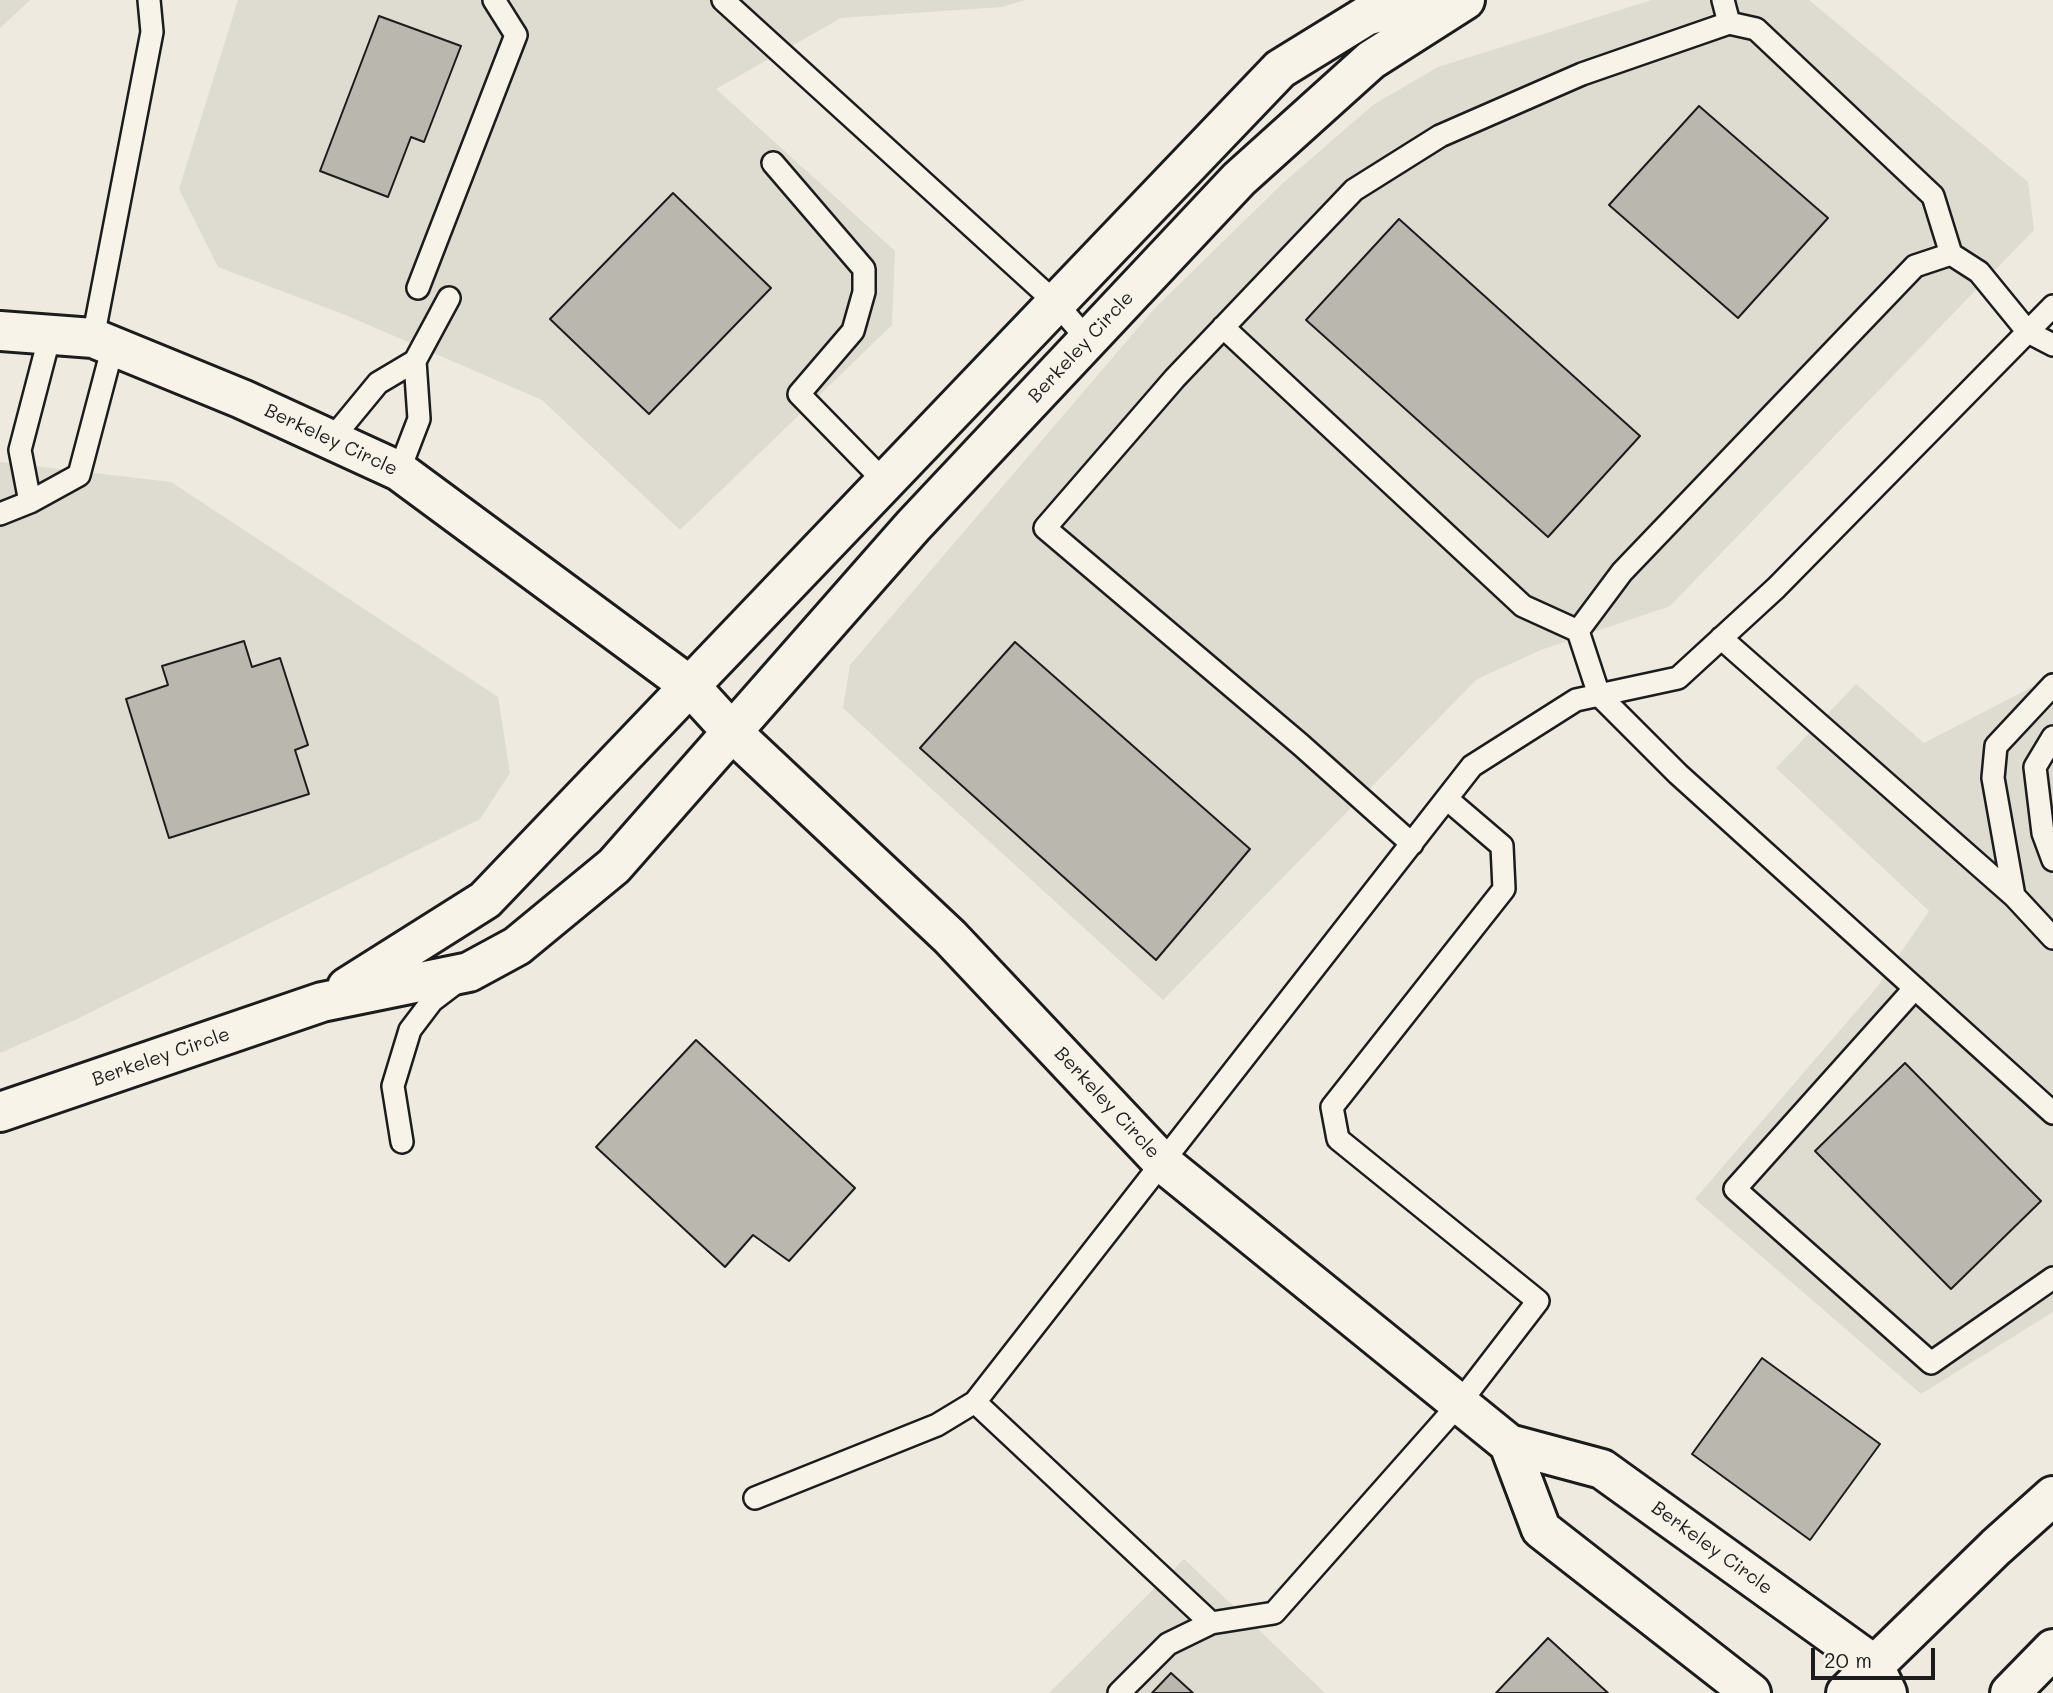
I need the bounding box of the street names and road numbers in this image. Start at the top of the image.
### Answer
street label: Berkeley Circle [1024,287,1138,407]
street label: Berkeley Circle [261,399,401,481]
street label: Berkeley Circle [89,1023,233,1091]
street label: Berkeley Circle [1050,1043,1164,1163]
street label: Berkeley Circle [1647,1496,1777,1600]

